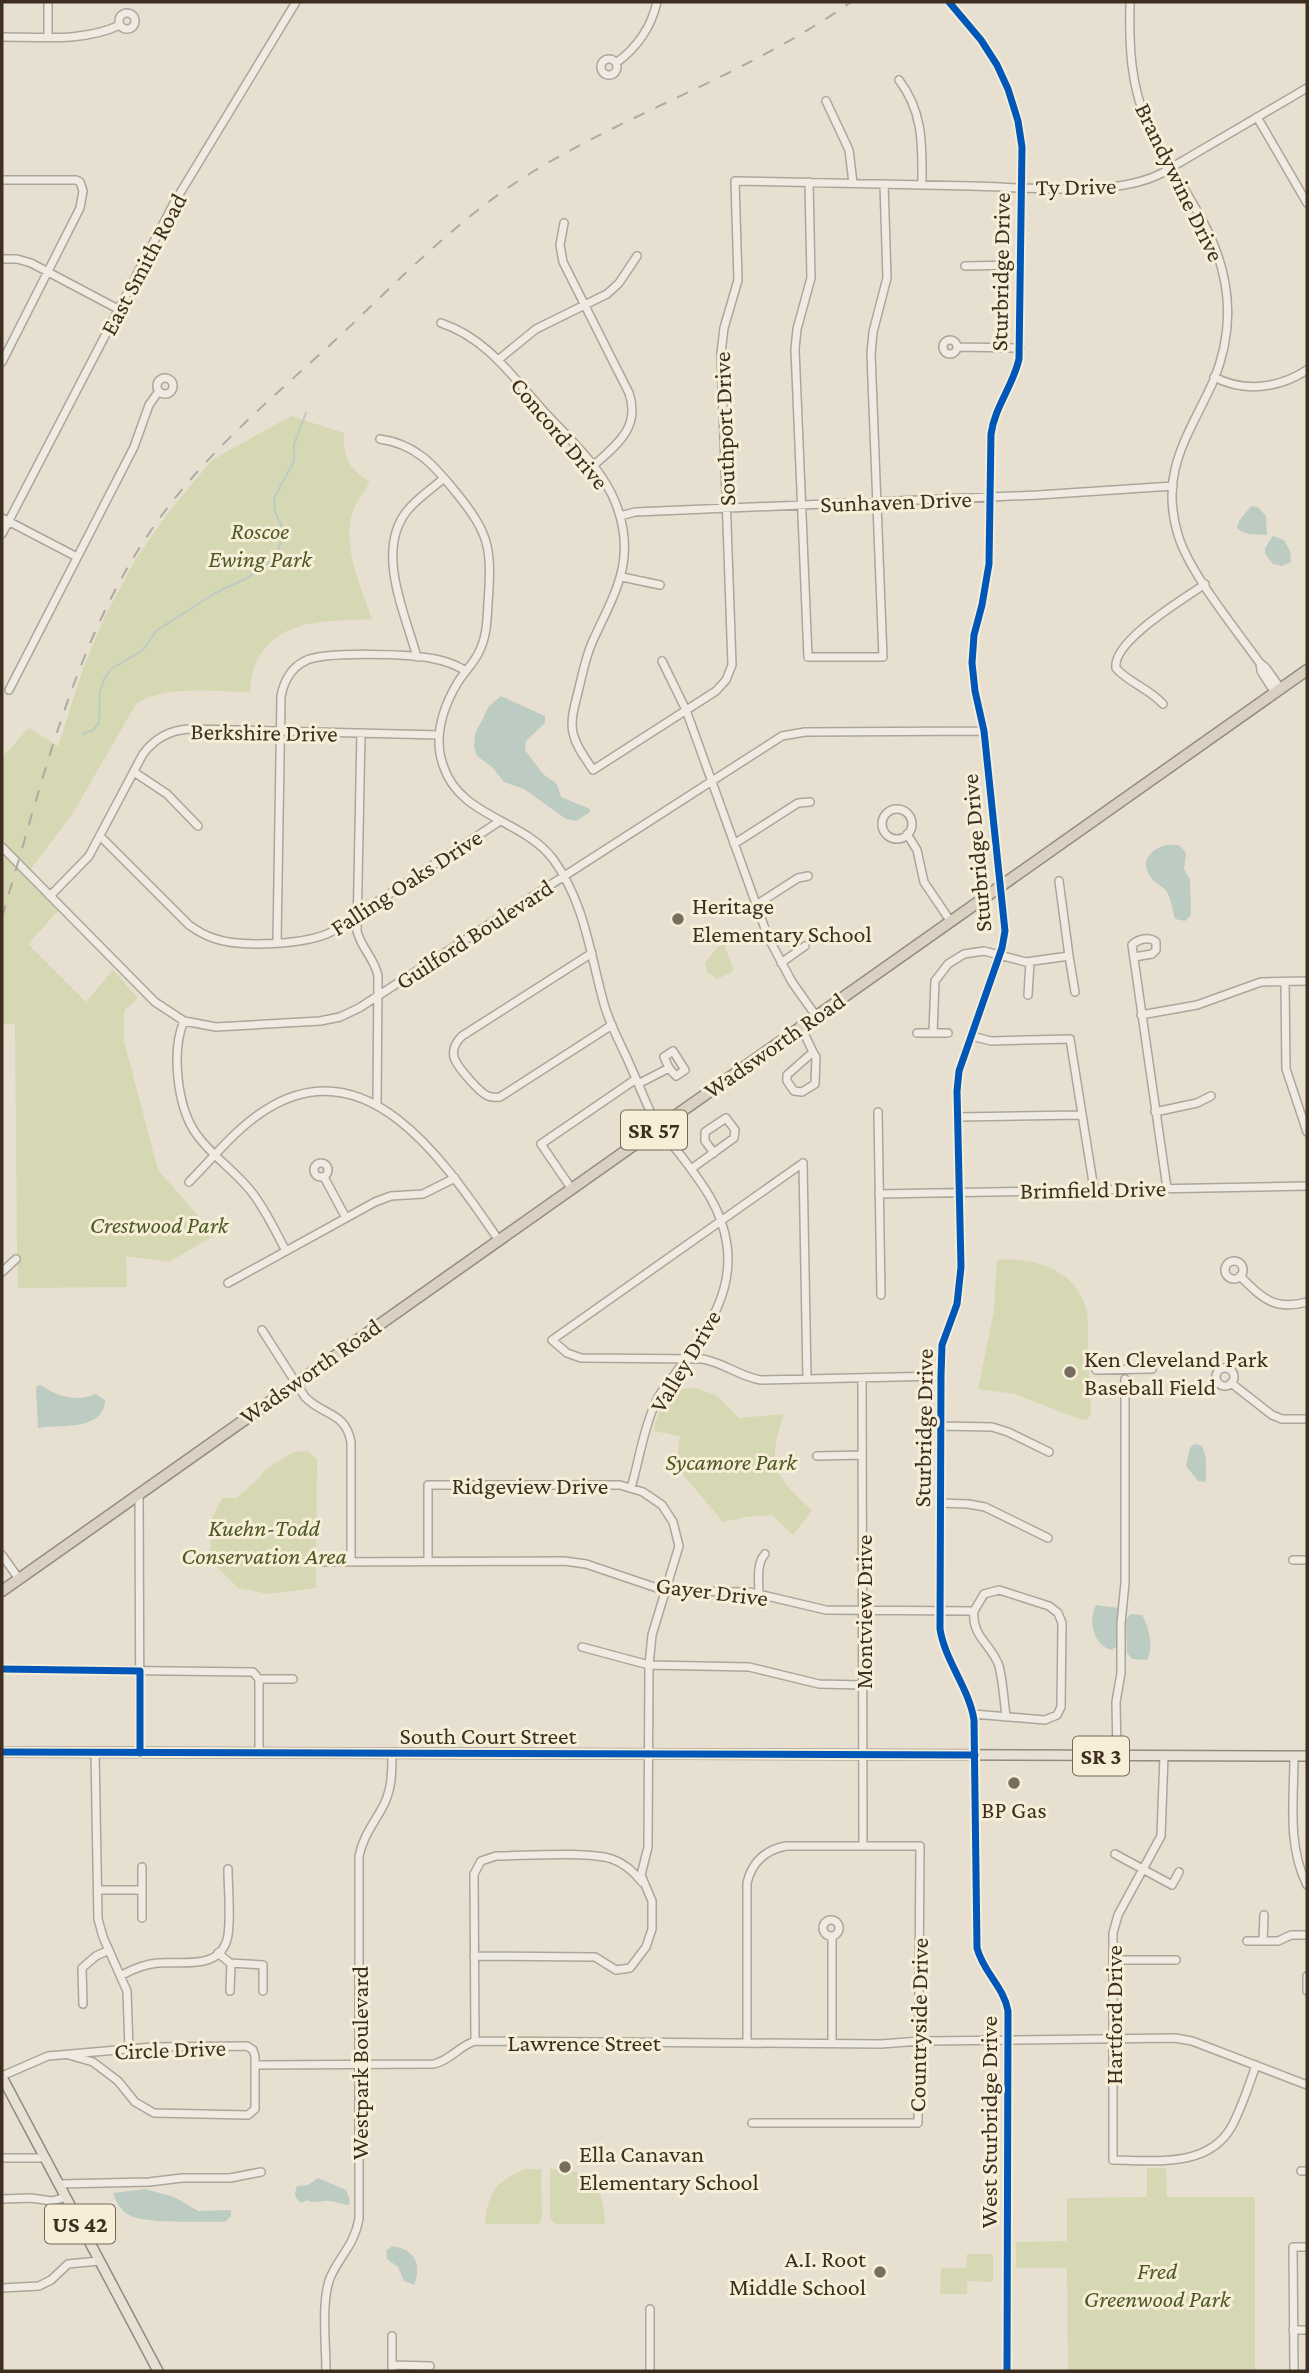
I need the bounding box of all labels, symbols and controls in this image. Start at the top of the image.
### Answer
street label: Brandywine Drive [1130,98,1230,266]
street label: Ty Drive [1035,172,1117,200]
street label: East Smith Road [94,188,192,340]
street label: Sturbridge Drive [985,192,1015,352]
street label: Southport Drive [708,351,740,507]
street label: Concord Drive [505,371,615,495]
street label: Sunhaven Drive [820,485,972,517]
park label: Roscoe Ewing Park [208,517,313,572]
street label: Berkshire Drive [190,717,338,747]
street label: Sturbridge Drive [956,773,996,933]
street label: Falling Oaks Drive [325,823,487,941]
street label: Guilford Boulevard [390,873,558,995]
place label: Heritage Elementary School [692,892,872,947]
marker: Heritage Elementary School [670,911,686,927]
street label: Wadsworth Road [698,986,850,1104]
road number: SR 57 [621,1110,687,1149]
street label: Brimfield Drive [1020,1174,1166,1204]
park label: Crestwood Park [90,1211,230,1238]
street label: Valley Drive [644,1305,726,1417]
street label: Wadsworth Road [234,1312,386,1430]
place label: Ken Cleveland Park Baseball Field [1084,1345,1268,1400]
street label: Sturbridge Drive [908,1348,938,1508]
marker: Ken Cleveland Park Baseball Field [1062,1364,1078,1380]
park label: Sycamore Park [665,1448,798,1475]
street label: Ridgeview Drive [452,1472,608,1499]
park label: Kuehn-Todd Conservation Area [181,1514,347,1569]
street label: Montview Drive [850,1535,877,1689]
street label: Gayer Drive [654,1571,770,1611]
street label: South Court Street [399,1722,578,1749]
road number: SR 3 [1073,1736,1129,1776]
marker: BP Gas [1006,1775,1022,1791]
place label: BP Gas [981,1796,1047,1823]
street label: Countryside Drive [903,1937,933,2113]
street label: Hartford Drive [1100,1945,1127,2085]
street label: Westpark Boulevard [346,1966,373,2160]
street label: West Sturbridge Drive [975,2016,1002,2228]
street label: Lawrence Street [507,2029,662,2056]
street label: Circle Drive [114,2034,226,2064]
place label: Ella Canavan Elementary School [579,2140,759,2195]
marker: Ella Canavan Elementary School [557,2159,573,2175]
road number: US 42 [45,2204,115,2244]
place label: A.I. Root Middle School [729,2245,867,2300]
park label: Fred Greenwood Park [1084,2257,1232,2312]
marker: A.I. Root Middle School [872,2264,888,2280]

